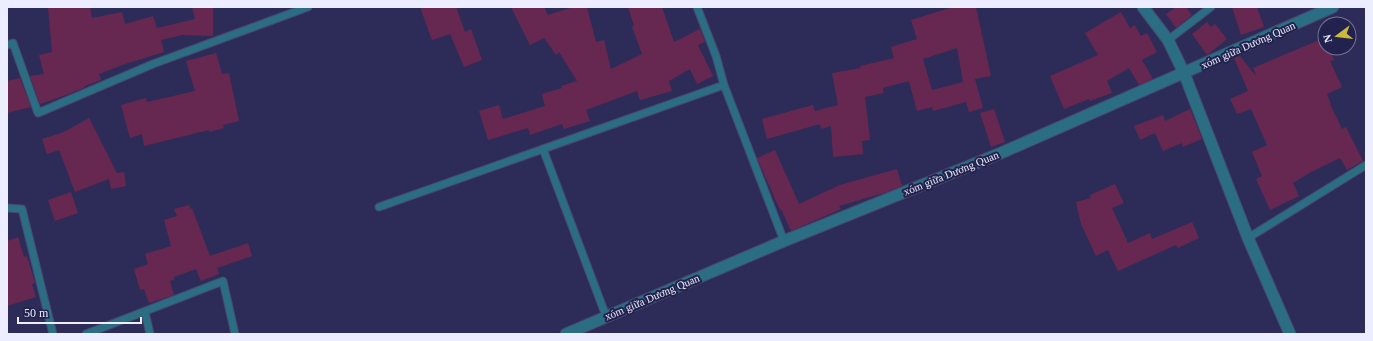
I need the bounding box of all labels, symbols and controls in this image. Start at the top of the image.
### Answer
north arrow [1317,16,1357,56]
street label: xóm giữa Dương Quan [1199,19,1297,71]
text: N [1321,33,1334,44]
street label: xóm giữa Dương Quan [902,148,1001,198]
street label: xóm giữa Dương Quan [603,271,702,322]
scale bar [18,299,141,325]
text: 50 m [24,306,49,320]

